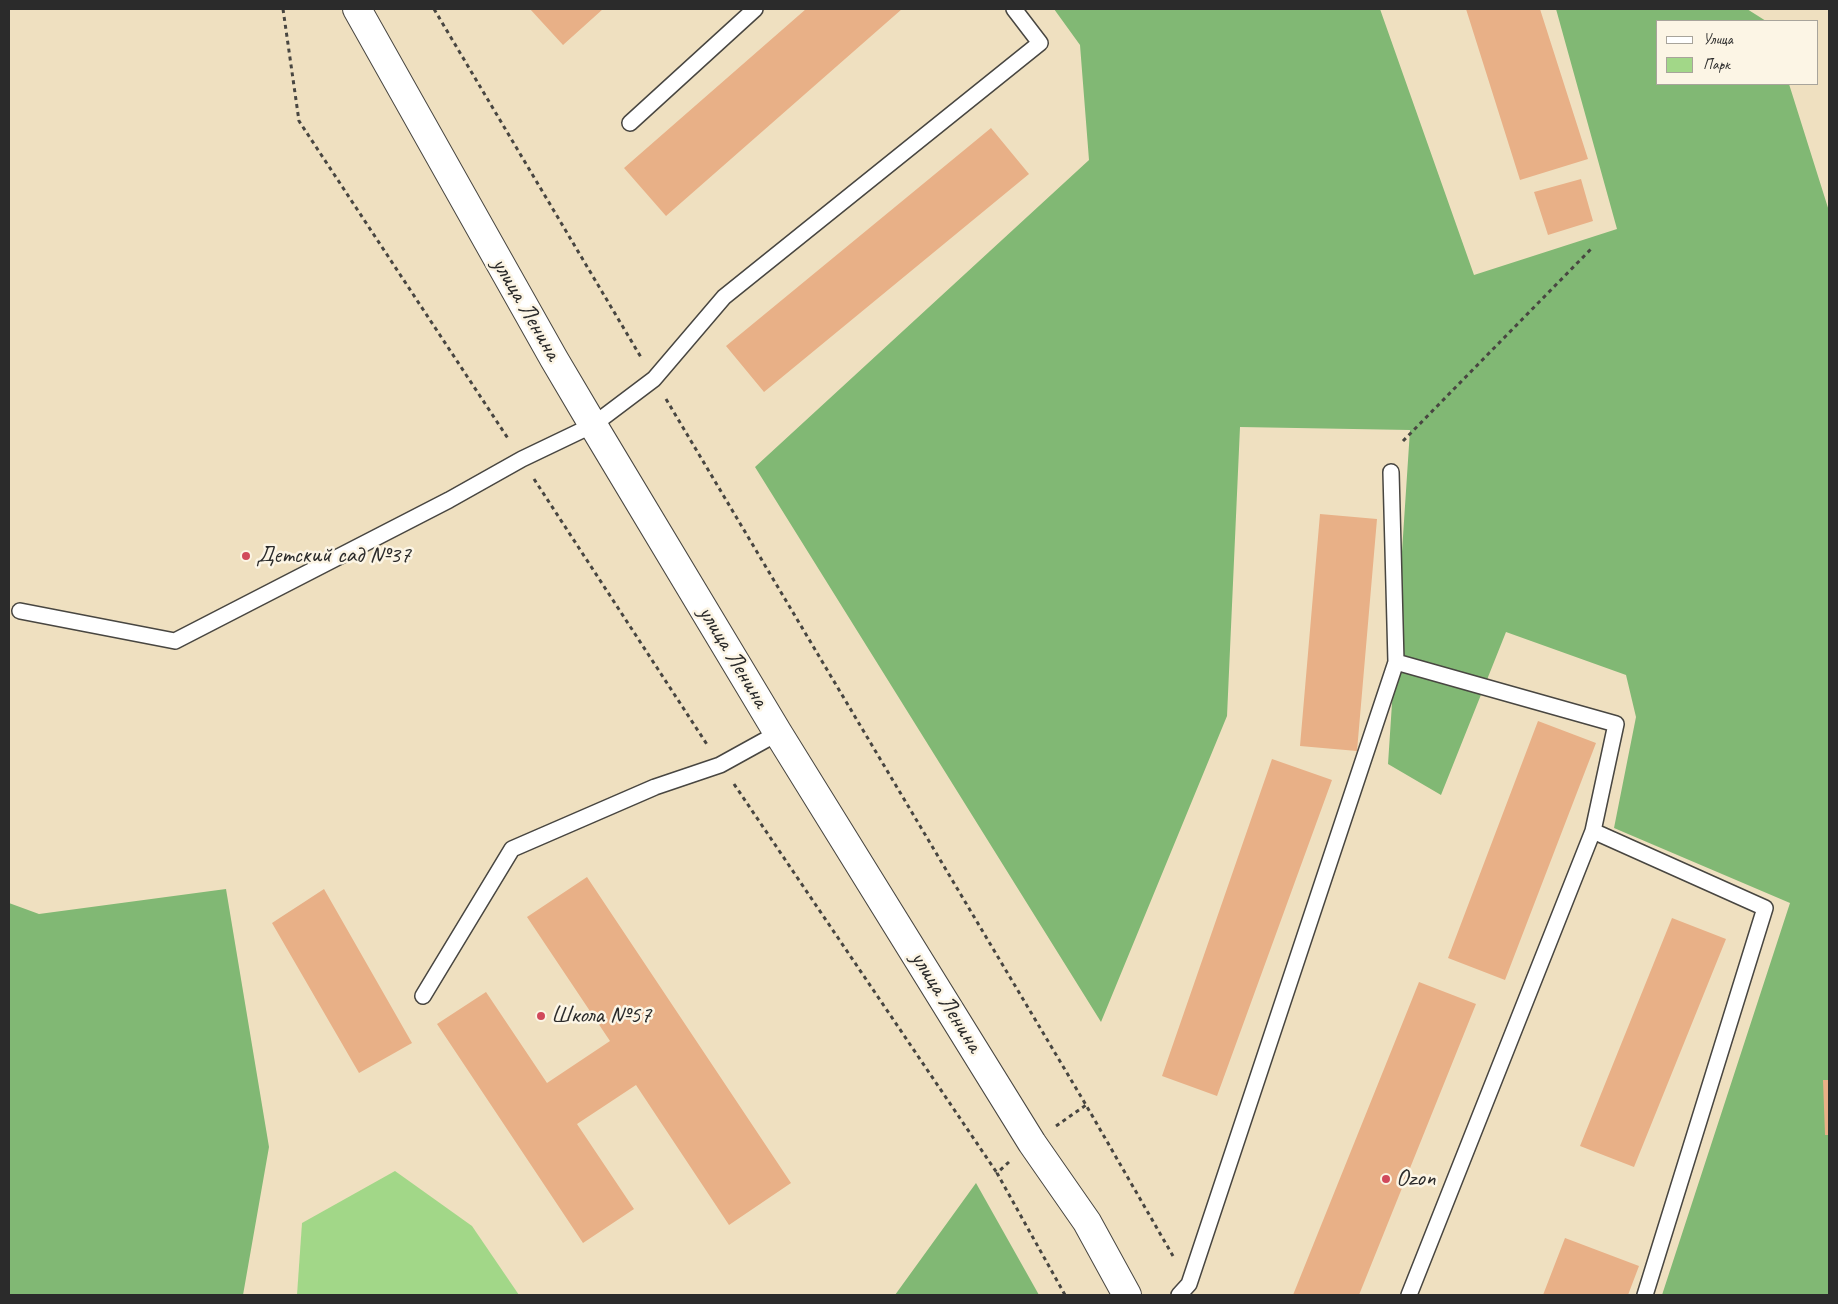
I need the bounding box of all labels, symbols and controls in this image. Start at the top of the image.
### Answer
legend [1656,20,1818,85]
text: Улица [1703,30,1733,49]
text: Парк [1703,55,1730,74]
street label: улица Ленина [485,253,567,365]
place label: Детский сад №37 [256,542,411,570]
marker: Детский сад №37 [240,550,252,562]
street label: улица Ленина [691,601,775,713]
street label: улица Ленина [904,946,988,1058]
place label: Школа №57 [551,1002,651,1030]
marker: Школа №57 [535,1010,547,1022]
place label: Ozon [1396,1165,1435,1193]
marker: Ozon [1380,1173,1392,1185]

